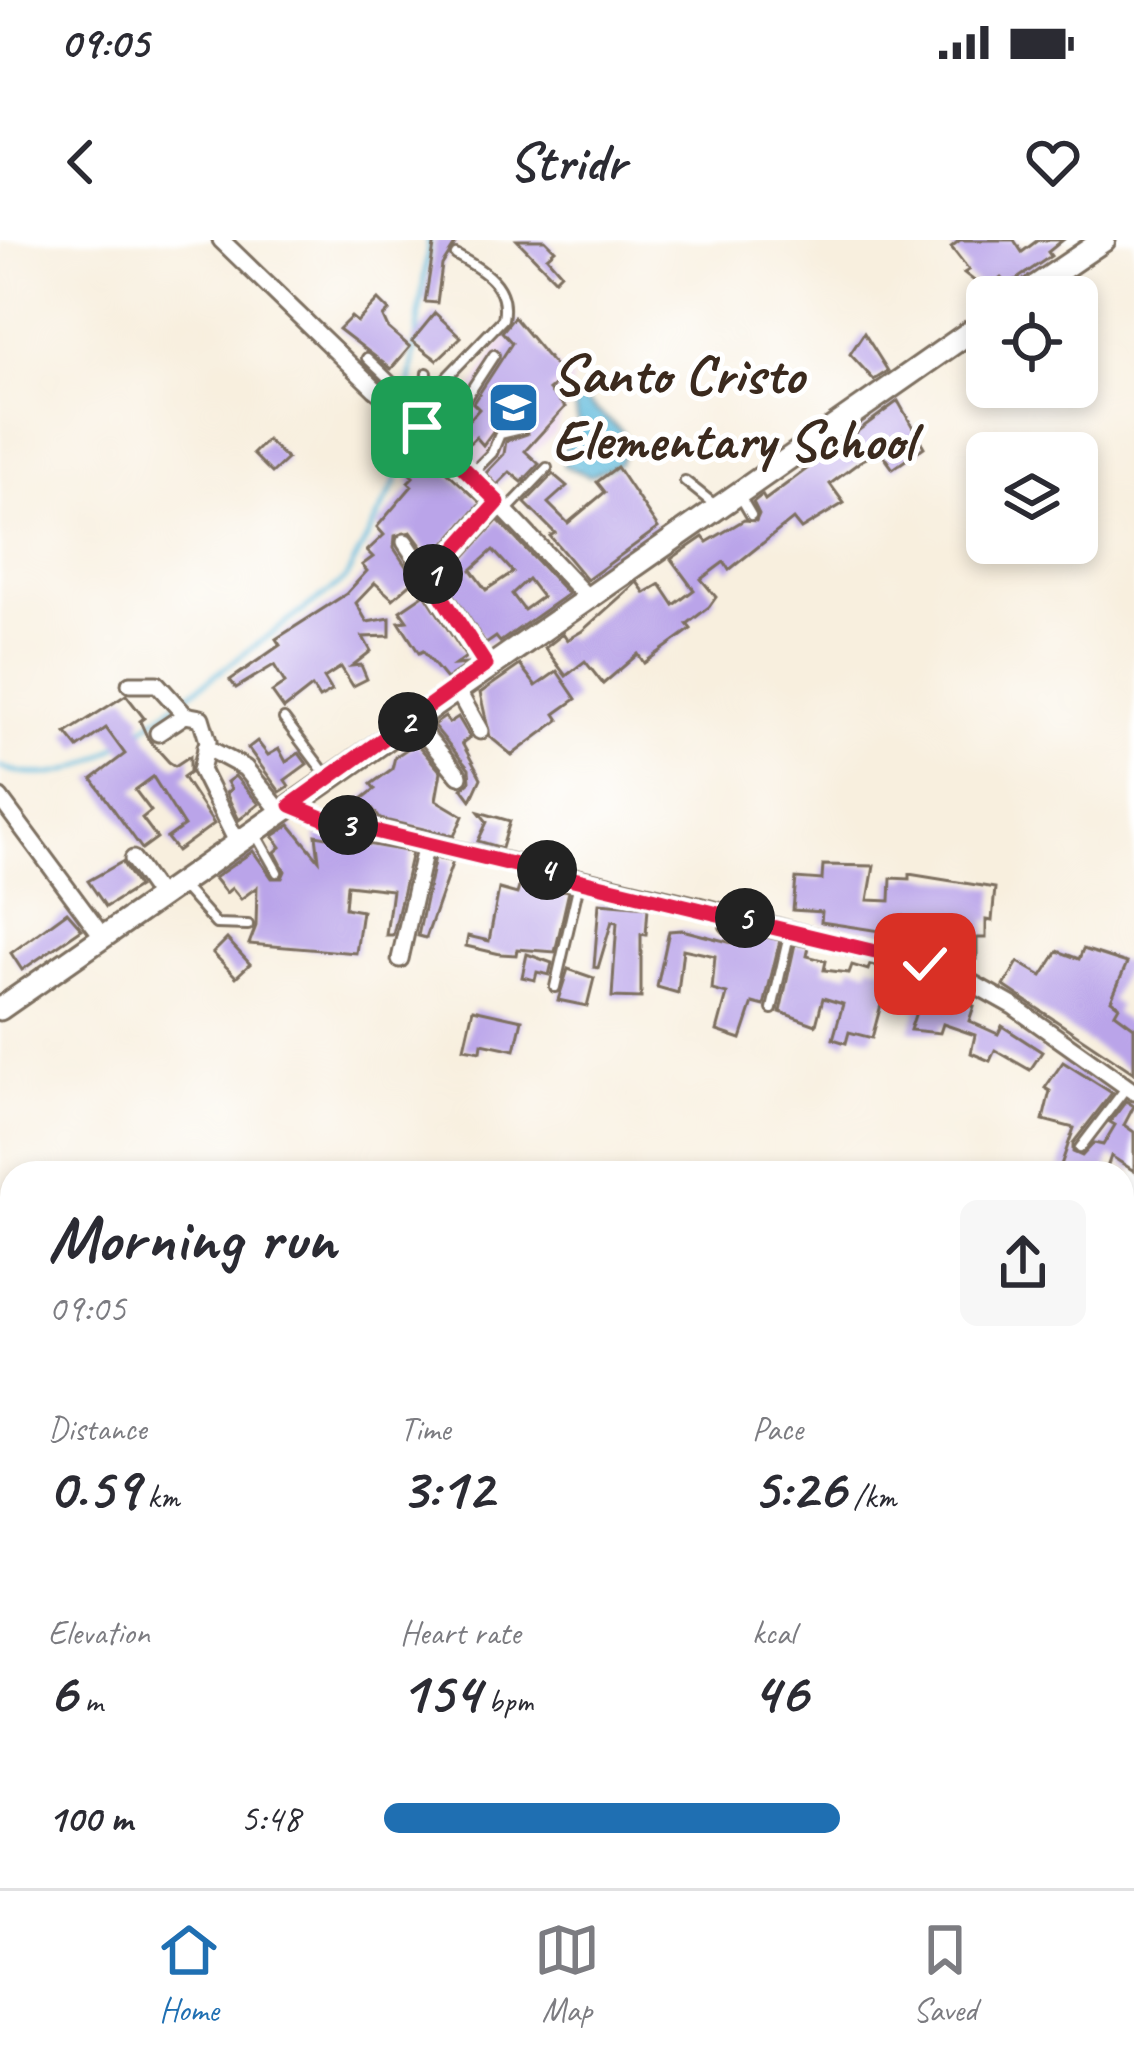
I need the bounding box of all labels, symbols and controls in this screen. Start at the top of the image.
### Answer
text: 09:05 [60,14,149,71]
text: Stridr [509,128,625,196]
icon: back [48,129,114,195]
icon: heart [1020,129,1086,195]
map controls [966,276,1098,564]
button: locate [966,276,1098,408]
place label: Santo Cristo Elementary School [552,338,924,476]
pin [371,376,473,478]
school or university icon: Santo Cristo Elementary School [485,379,541,435]
icon: arrive [389,394,455,460]
button: layers [966,432,1098,564]
pin: 1 [403,544,463,604]
text: 1 [426,553,440,595]
pin: 2 [378,692,438,752]
text: 2 [401,701,415,743]
pin: 3 [318,795,378,855]
text: 3 [341,804,355,846]
pin: 4 [517,840,577,900]
text: 4 [540,849,554,891]
pin: 5 [715,888,775,948]
text: 5 [738,897,752,939]
pin [874,913,976,1015]
icon: check [892,931,958,997]
text: Morning run [48,1197,336,1280]
button: share [960,1200,1086,1326]
text: 09:05 [48,1284,126,1333]
text: Distance [48,1408,146,1450]
text: Time [400,1408,451,1450]
text: Pace [752,1408,803,1450]
text: 0.59 [48,1450,139,1526]
text: 3:12 [400,1450,493,1526]
text: 5:26 [752,1450,845,1526]
text: km [139,1476,179,1518]
text: /km [845,1476,896,1518]
text: Elevation [48,1612,150,1654]
text: Heart rate [400,1612,520,1654]
text: kcal [752,1612,796,1654]
text: 6 [48,1654,76,1730]
text: 154 [400,1654,480,1730]
text: 46 [752,1654,807,1730]
text: m [76,1680,103,1722]
text: bpm [480,1680,533,1722]
text: 100 m [48,1794,132,1843]
text: 5:48 [240,1794,300,1843]
tab: Home [156,1917,222,2031]
tab: Map [534,1917,600,2031]
tab: Saved [912,1917,978,2031]

